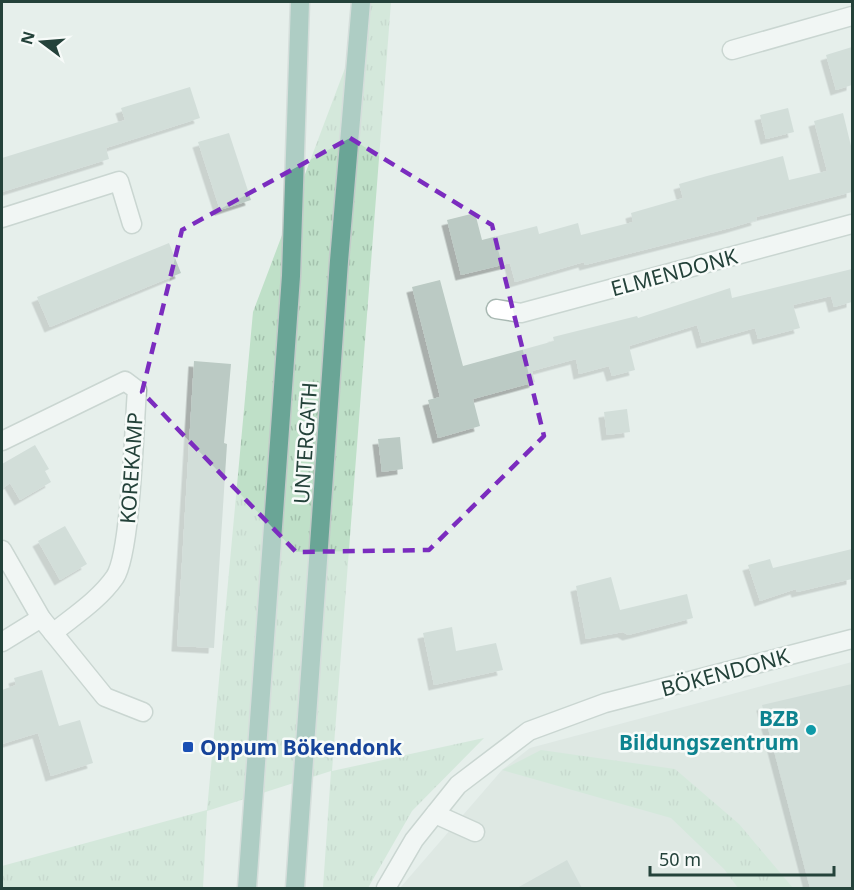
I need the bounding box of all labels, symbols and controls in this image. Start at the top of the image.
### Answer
north arrow [12,12,72,72]
text: N [15,29,40,47]
street label: ELMENDONK [608,242,740,302]
street label: UNTERGATH [287,381,323,505]
street label: KOREKAMP [113,411,149,525]
street label: BÖKENDONK [658,641,792,703]
place label: BZB Bildungszentrum [619,704,799,756]
marker: BZB Bildungszentrum [804,723,818,737]
place label: Oppum Bökendonk [200,733,403,761]
marker: Oppum Bökendonk [181,740,195,754]
scale bar [650,839,834,877]
text: 50 m [659,847,701,871]

